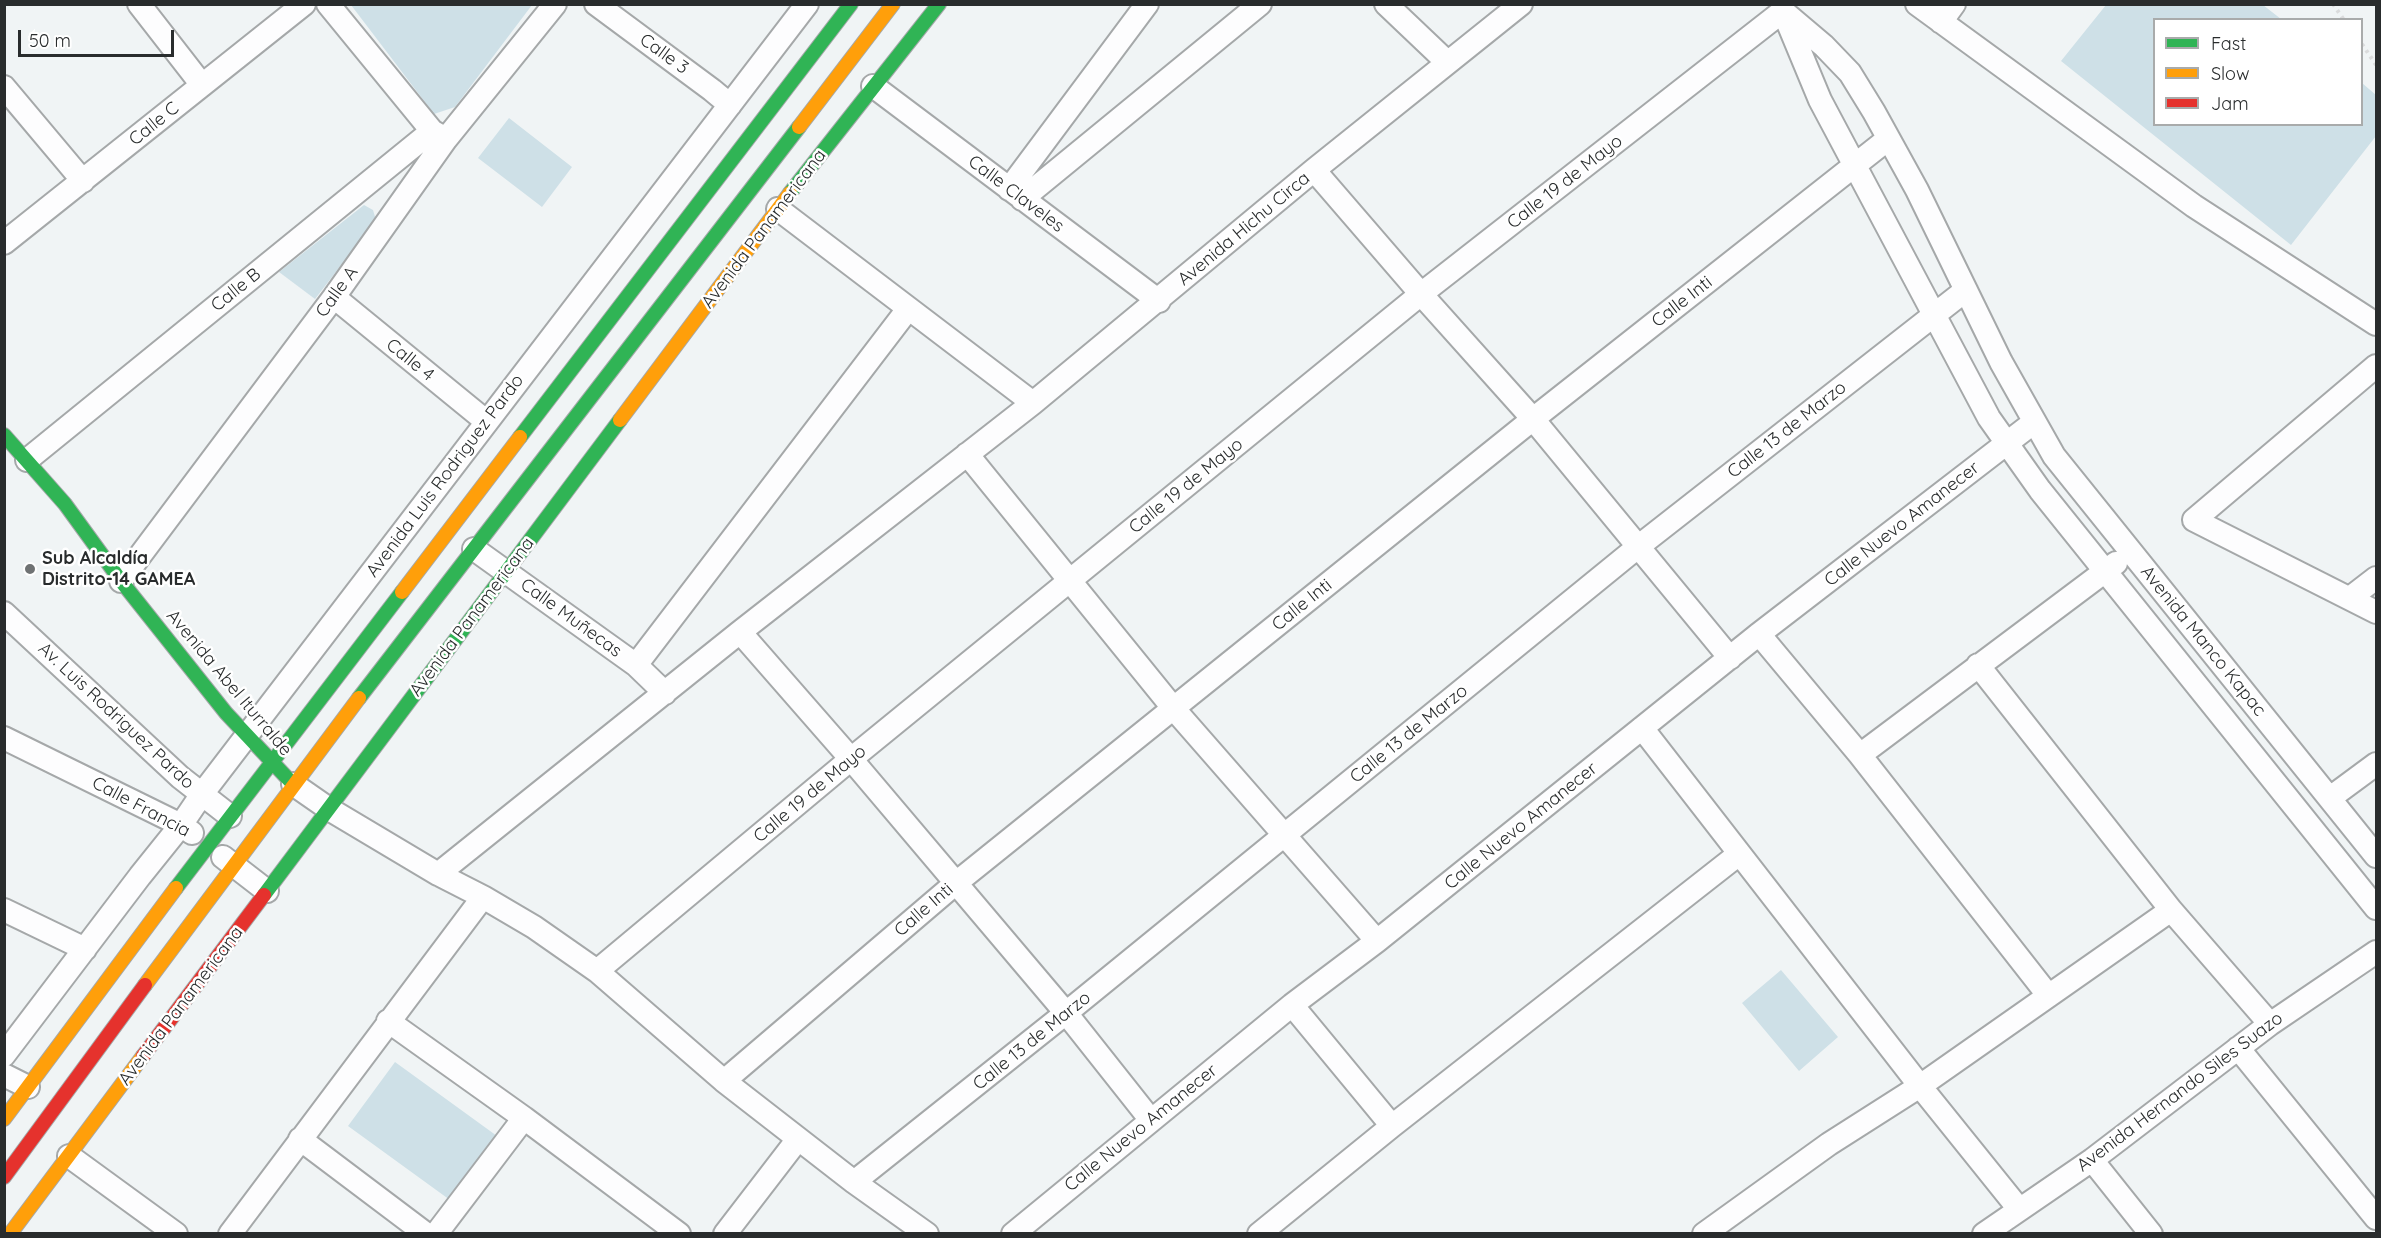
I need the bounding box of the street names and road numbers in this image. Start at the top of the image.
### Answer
street label: Calle 3 [635,29,693,79]
street label: Calle C [125,97,183,151]
street label: Calle 19 de Mayo [1503,130,1627,234]
street label: Avenida Panamericana [697,145,831,313]
street label: Calle Claveles [964,151,1068,237]
street label: Avenida Hichu Circa [1174,167,1314,291]
street label: Calle A [311,262,363,322]
street label: Calle B [207,263,265,317]
street label: Calle Inti [1647,272,1717,332]
street label: Calle 4 [382,334,438,386]
street label: Avenida Luis Rodriguez Pardo [362,370,528,582]
street label: Calle 13 de Marzo [1723,377,1851,483]
street label: Calle 19 de Mayo [1125,433,1247,539]
street label: Calle Nuevo Amanecer [1820,457,1984,591]
street label: Avenida Panamericana [405,533,539,701]
street label: Avenida Manco Kapac [2136,561,2270,721]
street label: Calle Muñecas [516,574,626,662]
street label: Calle Inti [1268,574,1336,636]
street label: Avenida Abel Iturralde [162,606,296,760]
street label: Av. Luis Rodriguez Pardo [34,638,198,794]
street label: Calle 13 de Marzo [1346,680,1472,788]
street label: Calle 19 de Mayo [749,741,871,847]
street label: Calle Nuevo Amanecer [1440,758,1602,894]
street label: Calle Francia [88,772,194,842]
street label: Calle Inti [890,879,958,941]
street label: Avenida Panamericana [114,922,248,1090]
street label: Calle 13 de Marzo [969,987,1095,1095]
street label: Avenida Hernando Siles Suazo [2073,1007,2287,1177]
street label: Calle Nuevo Amanecer [1060,1060,1222,1196]

